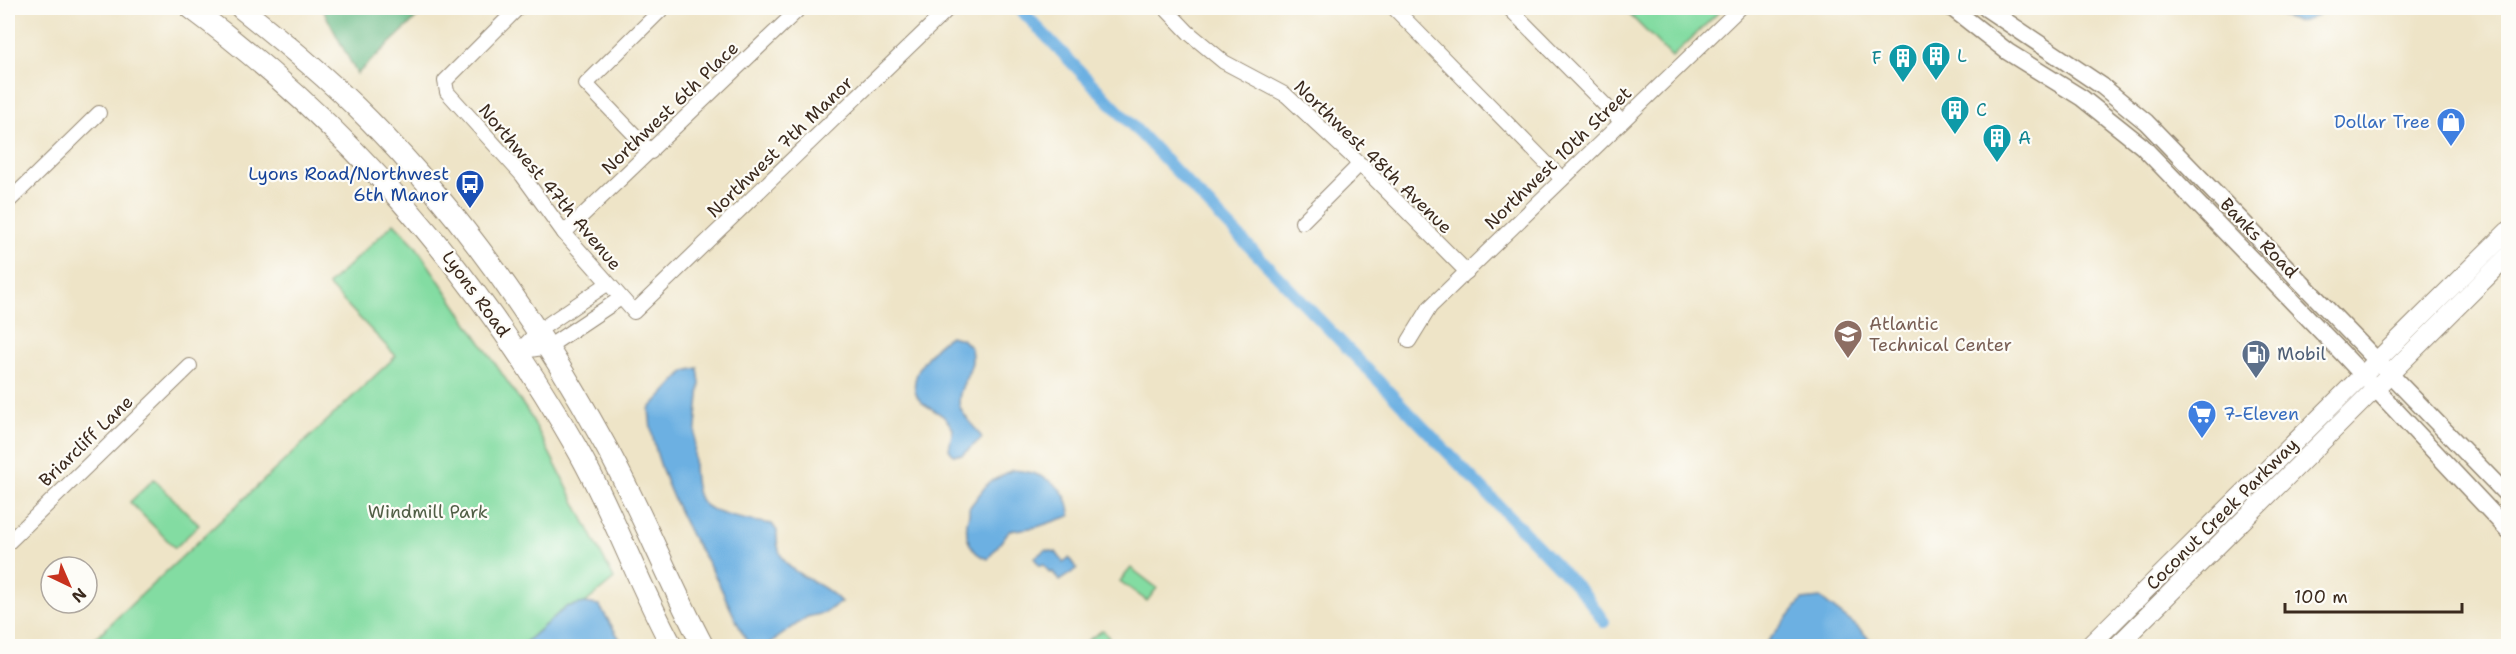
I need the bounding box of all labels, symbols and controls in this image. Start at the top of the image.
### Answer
street label: Northwest 6th Place [596,36,744,180]
building icon: L [1920,40,1952,82]
building icon: F [1887,42,1919,84]
place label: L [1957,44,1967,68]
place label: F [1872,46,1882,70]
street label: Northwest 7th Manor [702,71,858,223]
street label: Northwest 48th Avenue [1289,75,1457,239]
street label: Northwest 10th Street [1479,81,1637,235]
building icon: C [1939,94,1971,136]
place label: C [1976,98,1987,122]
street label: Northwest 47th Avenue [473,99,627,275]
shop icon: Dollar Tree [2435,106,2467,148]
place label: Dollar Tree [2334,110,2430,134]
building icon: A [1981,122,2013,164]
place label: A [2018,126,2031,150]
place label: Lyons Road/Northwest 6th Manor [248,162,449,207]
bus stop icon: Lyons Road/Northwest 6th Manor [454,168,486,210]
street label: Banks Road [2215,193,2303,283]
street label: Lyons Road [437,246,515,342]
place label: Atlantic Technical Center [1869,312,2012,357]
school or university icon: Atlantic Technical Center [1832,318,1864,360]
fuel station icon: Mobil [2240,338,2272,380]
place label: Mobil [2277,342,2326,366]
street label: Briarcliff Lane [34,390,138,492]
supermarket icon: 7-Eleven [2186,398,2218,440]
place label: 7-Eleven [2223,402,2299,426]
street label: Coconut Creek Parkway [2141,433,2303,595]
park label: Windmill Park [368,500,488,524]
north arrow [39,555,99,615]
scale bar [2285,576,2462,614]
text: N [67,583,91,607]
text: 100 m [2294,585,2348,609]

